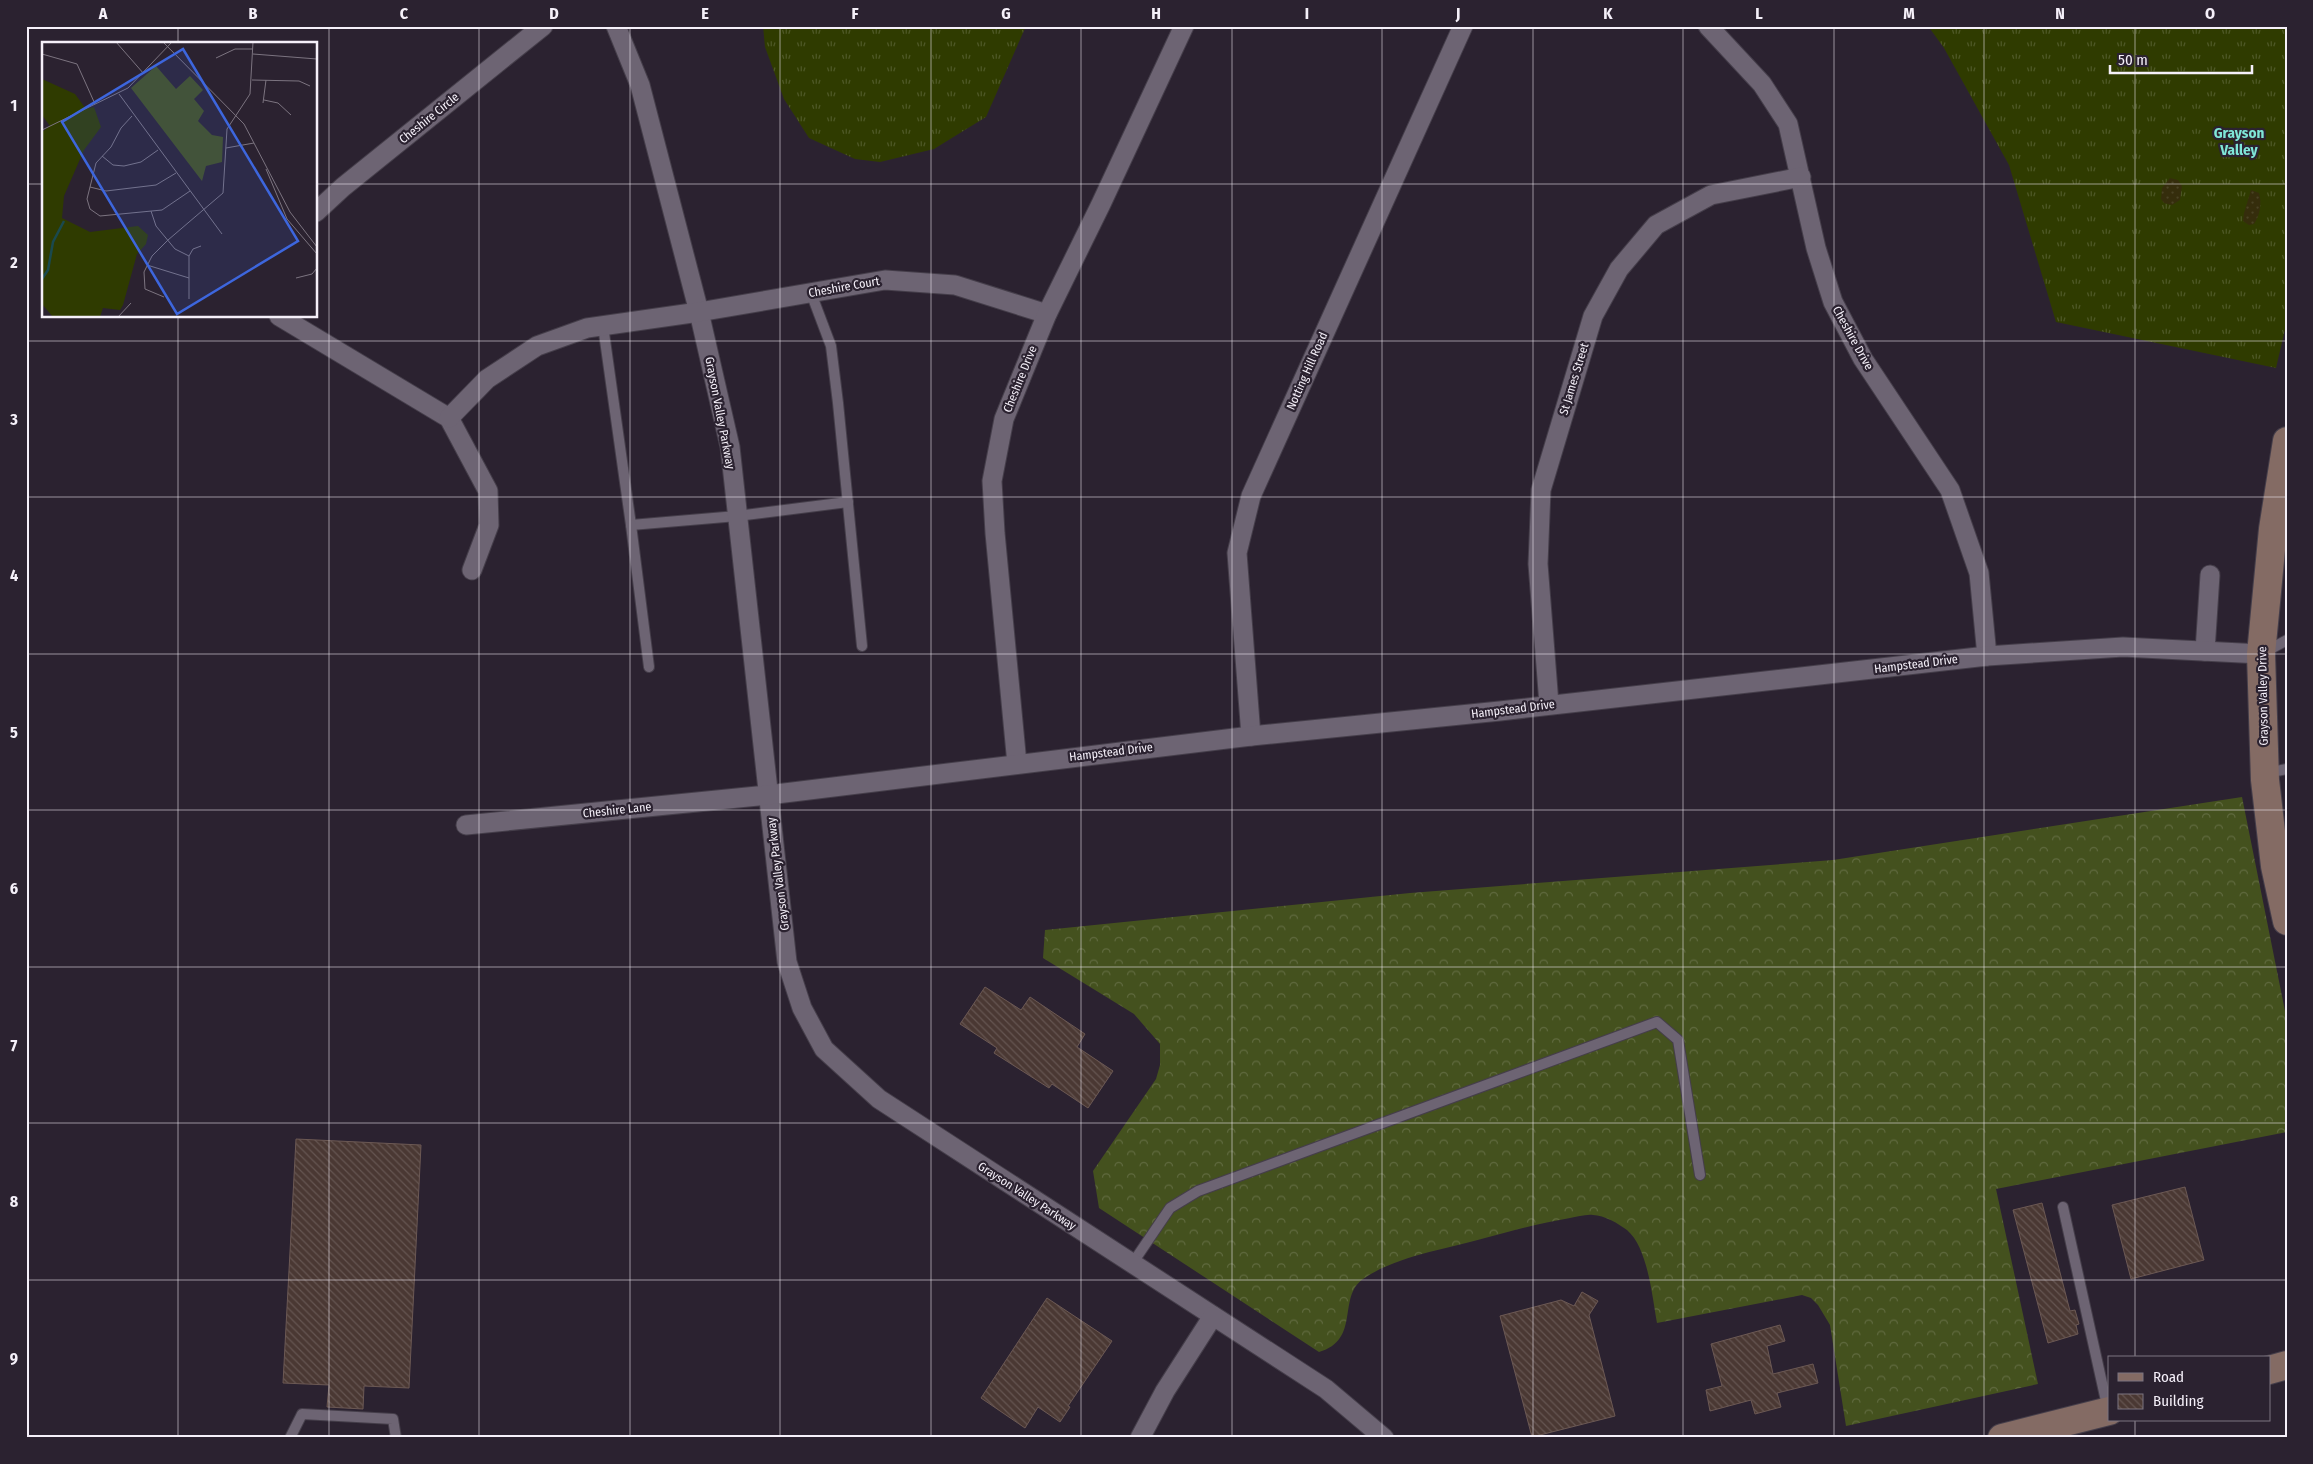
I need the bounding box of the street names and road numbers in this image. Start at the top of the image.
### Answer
street label: Cheshire Circle [396,90,462,146]
street label: Cheshire Court [807,274,881,300]
street label: Cheshire Drive [1830,304,1876,372]
street label: Notting Hill Road [1284,330,1330,412]
street label: St James Street [1556,341,1592,417]
street label: Cheshire Drive [1000,344,1040,414]
street label: Grayson Valley Parkway [702,356,738,471]
street label: Grayson Valley Drive [2255,646,2271,746]
street label: Hampstead Drive [1873,652,1959,676]
street label: Hampstead Drive [1470,697,1556,721]
street label: Hampstead Drive [1068,740,1154,764]
street label: Cheshire Lane [582,799,652,821]
street label: Grayson Valley Parkway [764,816,792,931]
street label: Grayson Valley Parkway [975,1159,1079,1233]

